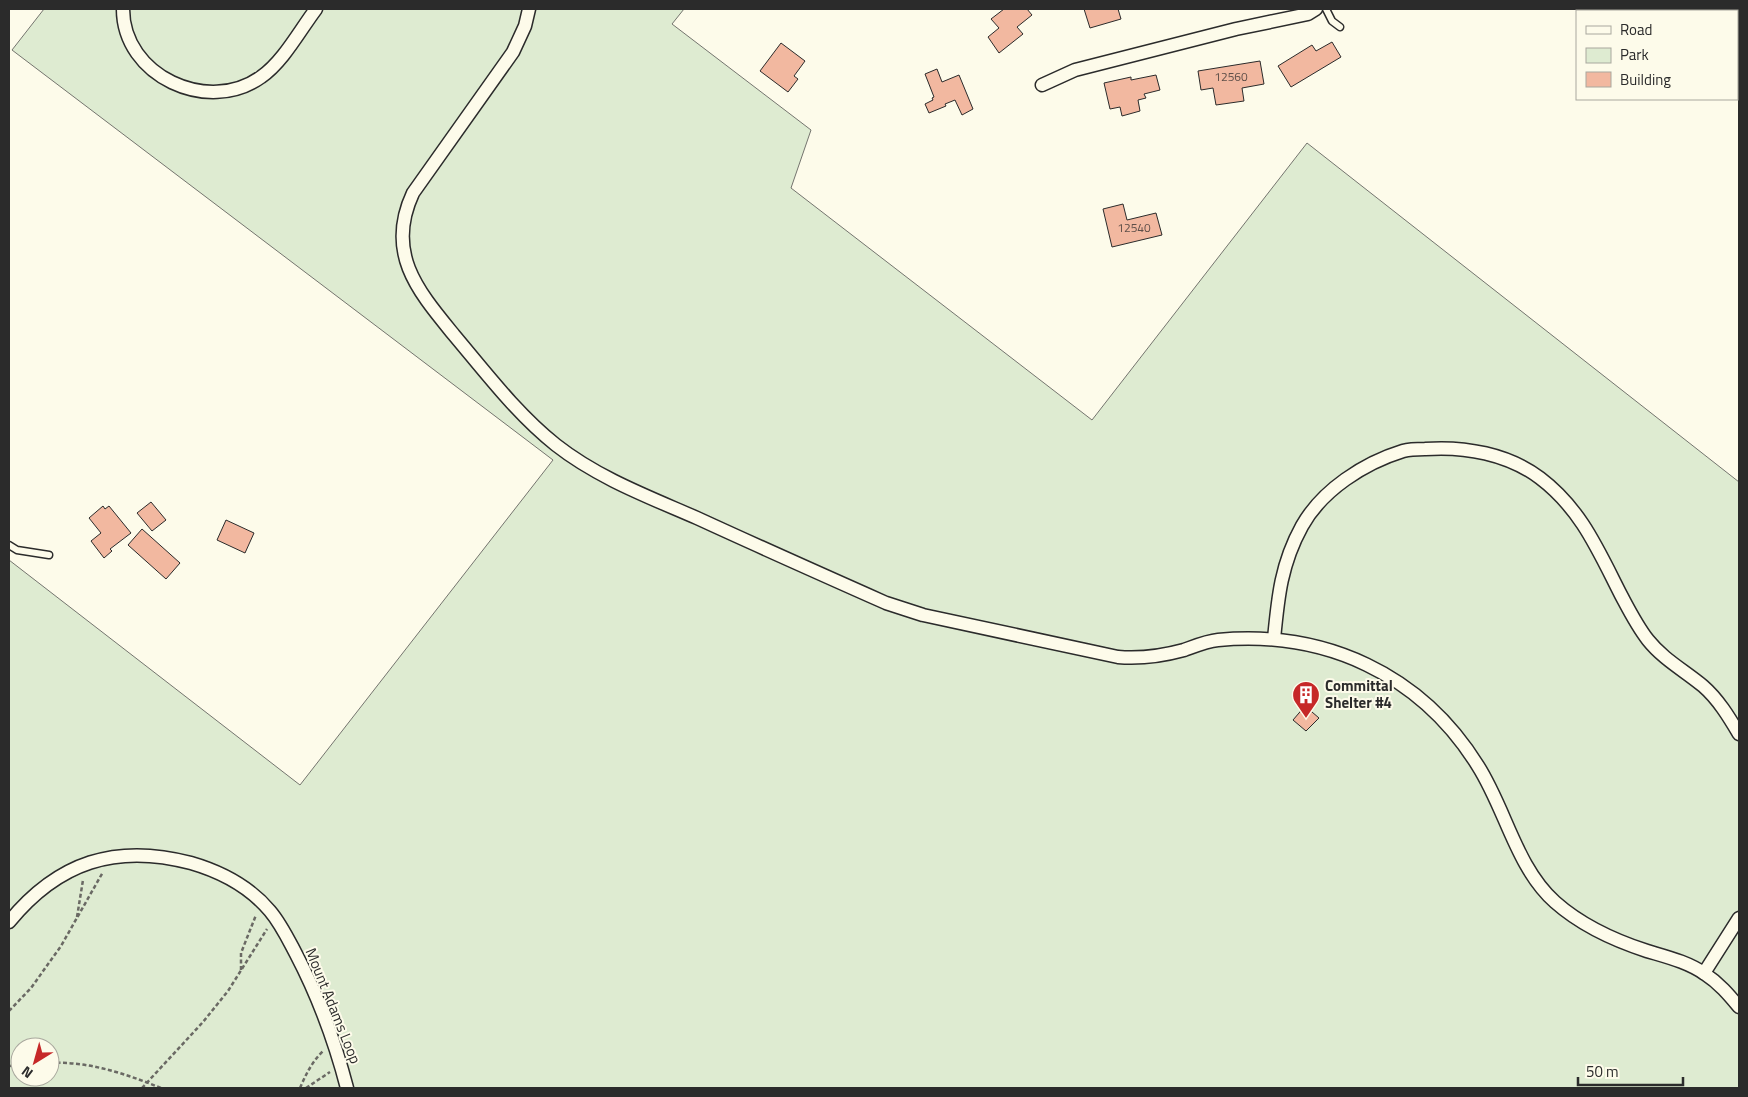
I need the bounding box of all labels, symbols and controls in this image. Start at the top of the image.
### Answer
legend [1576,10,1738,100]
text: Road [1620,18,1652,41]
text: Park [1620,43,1649,66]
house number: 12560 [1214,67,1248,86]
text: Building [1620,68,1671,91]
house number: 12540 [1117,218,1151,237]
place label: Committal Shelter #4 [1325,674,1393,714]
building icon: Committal Shelter #4 [1291,680,1321,719]
street label: Mount Adams Loop [300,944,367,1067]
north arrow [10,1037,60,1087]
scale bar [1578,1054,1683,1086]
text: 50 m [1586,1060,1619,1083]
text: N [17,1061,37,1084]

